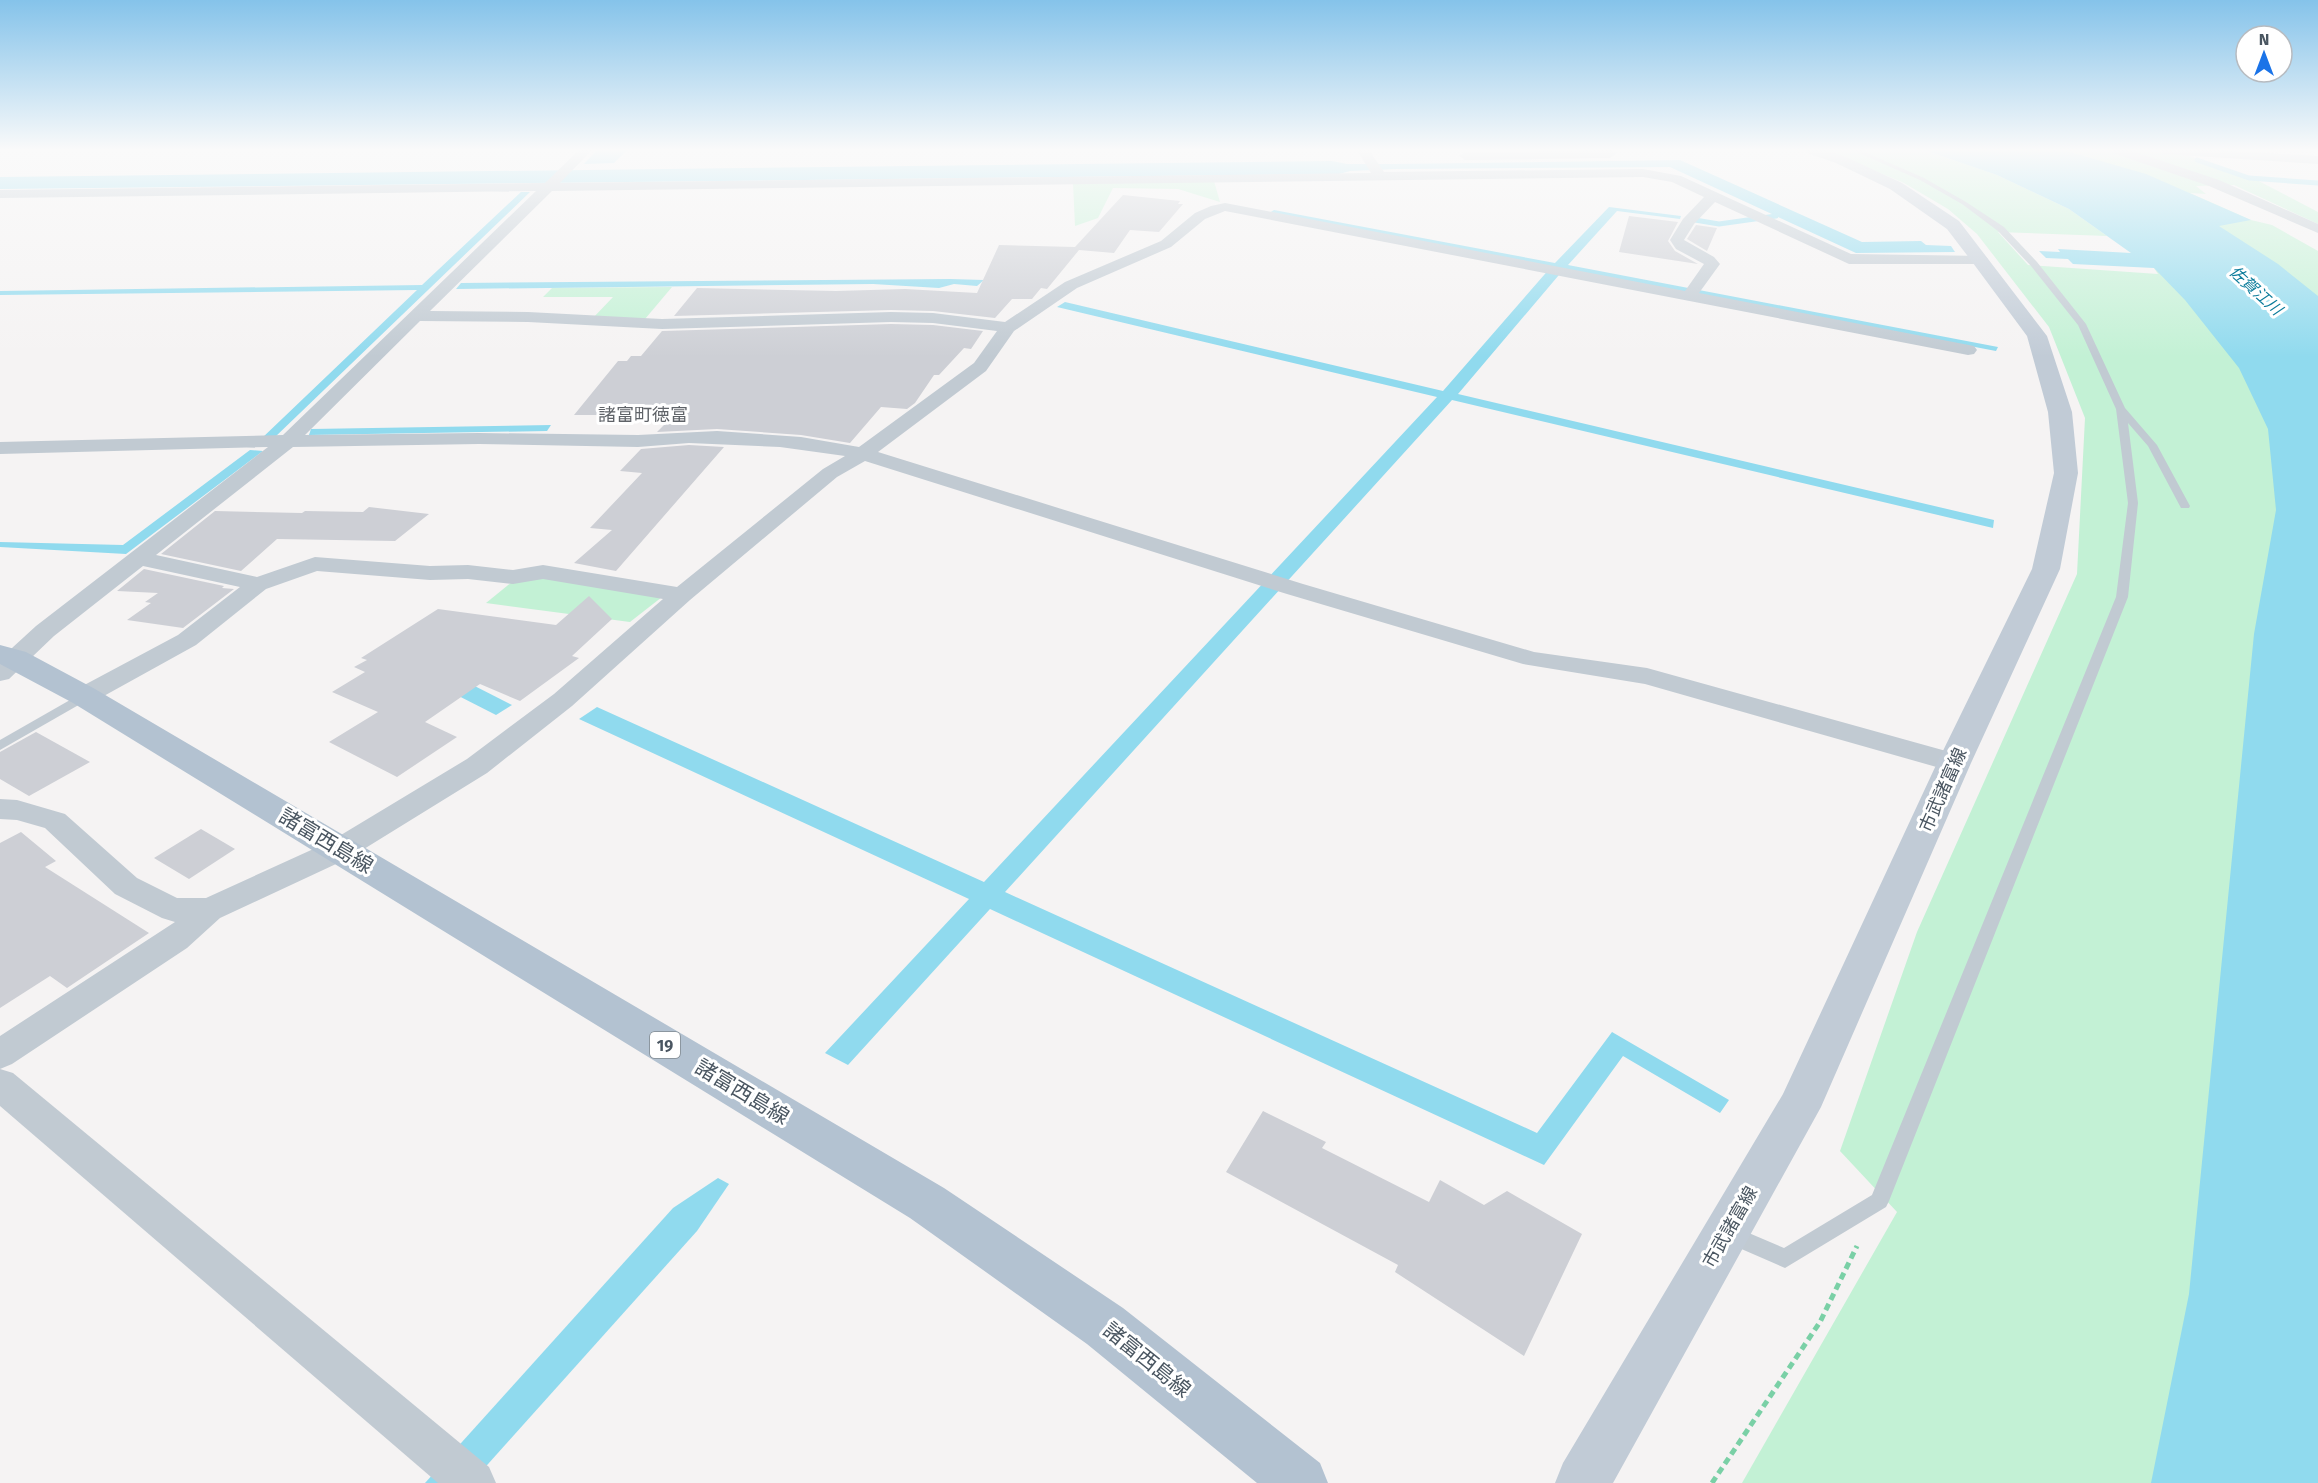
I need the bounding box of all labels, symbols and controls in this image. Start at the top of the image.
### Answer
north arrow [2234,24,2294,84]
text: N [2259,30,2269,49]
water label: 佐賀江川 [2226,262,2287,320]
district label: 諸富町徳富 [598,404,688,426]
street label: 市武諸富線 [1915,744,1971,836]
street label: 諸富西島線 [274,803,378,879]
road number: 19 [650,1032,680,1058]
street label: 諸富西島線 [690,1054,794,1130]
street label: 市武諸富線 [1698,1183,1762,1271]
street label: 諸富西島線 [1098,1317,1196,1403]

